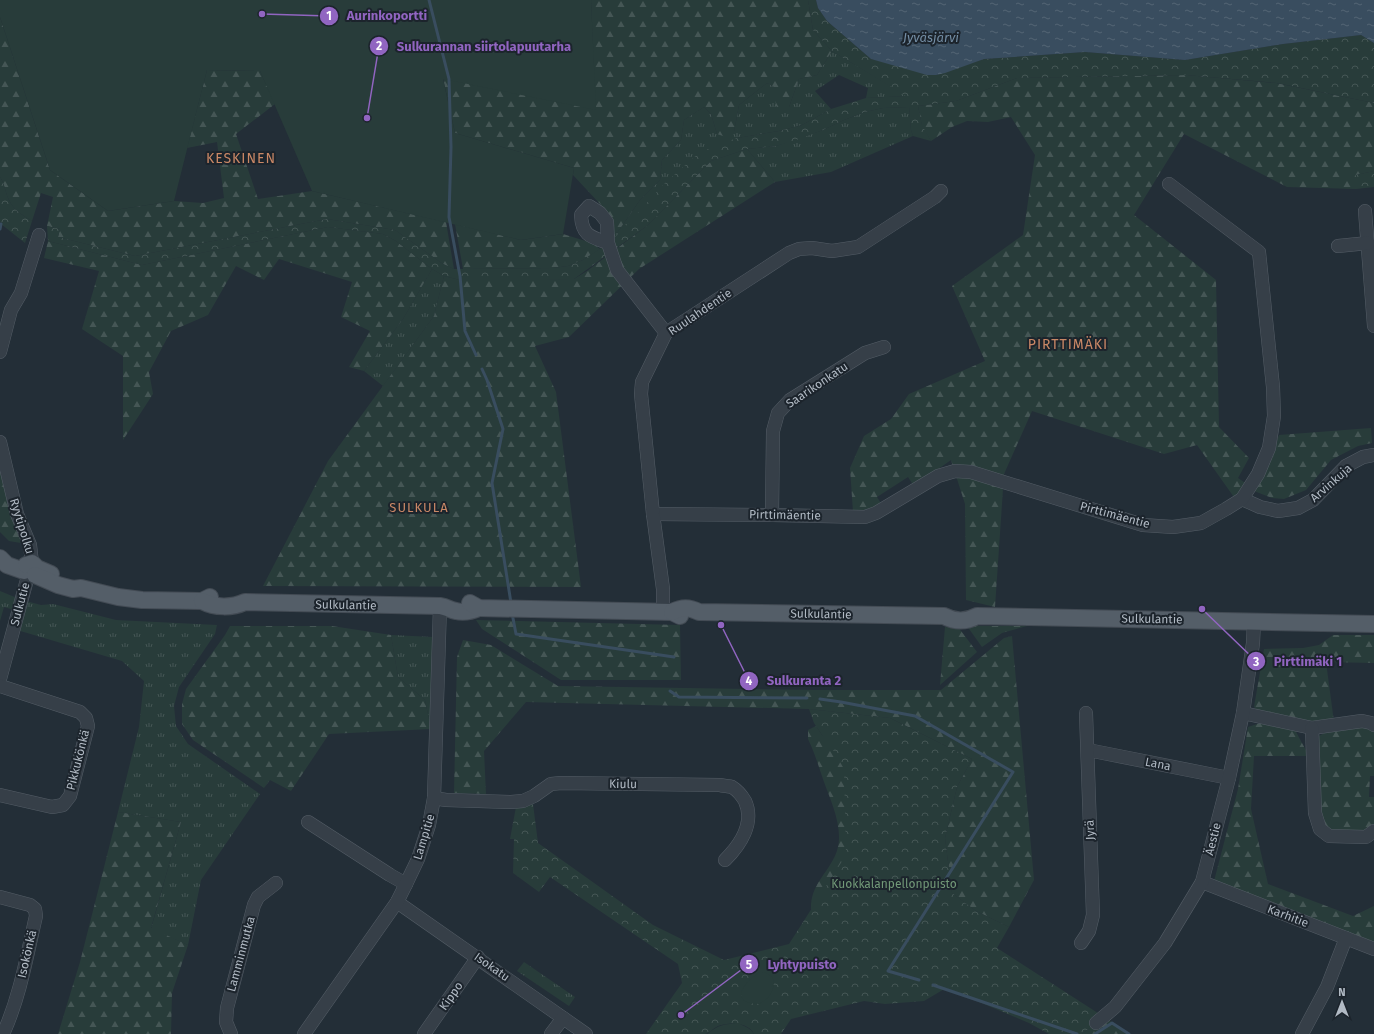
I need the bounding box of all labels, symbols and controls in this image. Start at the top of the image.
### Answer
callout: Aurinkoportti [319,3,435,28]
text: Aurinkoportti [346,8,428,23]
text: 1 [326,9,332,23]
water label: Jyväsjärvi [902,30,959,45]
callout: Sulkurannan siirtolapuutarha [369,34,579,59]
text: 2 [376,39,382,53]
text: Sulkurannan siirtolapuutarha [397,39,571,54]
district label: KESKINEN [206,150,276,167]
street label: Ruulahdentie [666,286,734,338]
district label: PIRTTIMÄKI [1028,336,1108,353]
street label: Saarikonkatu [783,359,851,411]
street label: Arvinkuja [1307,461,1355,505]
street label: Ryytipolku [7,496,37,556]
street label: Pirttimäentie [1079,499,1151,531]
district label: SULKULA [389,500,449,515]
street label: Pirttimäentie [749,507,821,523]
street label: Sulkutie [8,581,32,627]
street label: Sulkulantie [315,597,377,613]
street label: Sulkulantie [790,606,852,622]
street label: Sulkulantie [1121,611,1183,627]
callout: Pirttimäki 1 [1246,649,1350,674]
text: Pirttimäki 1 [1274,654,1342,669]
text: 3 [1252,655,1259,669]
callout: Sulkuranta 2 [739,668,849,693]
text: Sulkuranta 2 [767,673,841,688]
text: 4 [746,674,753,688]
street label: Pikkukönkä [64,728,92,792]
street label: Lana [1144,755,1172,773]
street label: Kiulu [609,777,637,791]
street label: Lampitie [410,812,438,862]
street label: Jyrä [1083,820,1097,840]
street label: Äestie [1201,821,1224,857]
park label: Kuokkalanpellonpuisto [831,877,957,891]
street label: Karhitie [1265,902,1311,930]
street label: Lamminmutka [224,915,258,993]
street label: Isokönkä [15,929,39,979]
street label: Isokatu [472,950,512,984]
callout: Lyhtypuisto [739,952,844,977]
text: Lyhtypuisto [767,957,837,972]
text: 5 [746,958,753,972]
street label: Kippo [436,979,466,1013]
north arrow [1322,982,1362,1022]
text: N [1338,986,1346,999]

